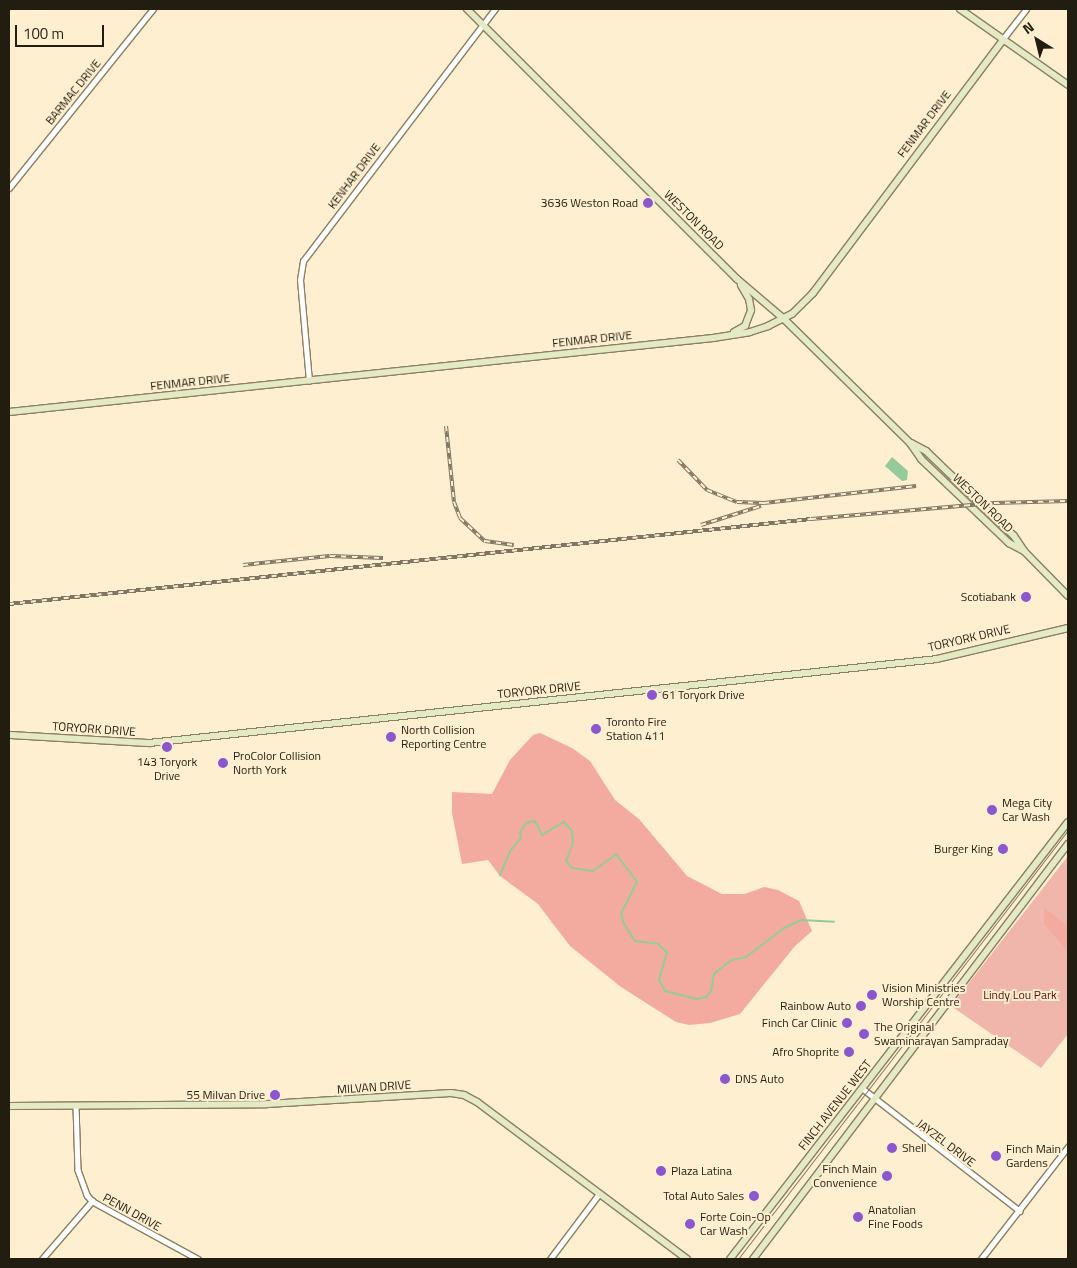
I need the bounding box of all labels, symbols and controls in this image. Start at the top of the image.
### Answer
scale bar [18,15,106,47]
north arrow [1012,15,1062,65]
text: N [1018,16,1038,39]
text: 100 m [23,22,64,45]
street label: BARMAC DRIVE [42,56,104,128]
street label: FENMAR DRIVE [894,88,954,160]
street label: KENHAR DRIVE [325,140,383,212]
street label: WESTON ROAD [661,187,727,253]
place label: 3636 Weston Road [541,196,638,210]
marker: 3636 Weston Road [642,197,654,209]
street label: FENMAR DRIVE [551,328,633,350]
street label: FENMAR DRIVE [149,371,231,393]
street label: WESTON ROAD [950,471,1016,535]
place label: Scotiabank [961,590,1016,604]
marker: Scotiabank [1020,591,1032,603]
street label: TORYORK DRIVE [927,622,1011,654]
street label: TORYORK DRIVE [497,678,581,702]
place label: 61 Toryork Drive [662,688,745,702]
marker: 61 Toryork Drive [646,689,658,701]
place label: Toronto Fire Station 411 [606,715,667,743]
street label: TORYORK DRIVE [52,719,136,739]
place label: North Collision Reporting Centre [401,723,486,751]
marker: Toronto Fire Station 411 [590,723,602,735]
marker: North Collision Reporting Centre [385,731,397,743]
marker: 143 Toryork Drive [161,741,173,753]
place label: ProColor Collision North York [233,749,321,777]
place label: 143 Toryork Drive [137,755,197,783]
marker: ProColor Collision North York [217,757,229,769]
place label: Mega City Car Wash [1002,796,1052,824]
marker: Mega City Car Wash [986,804,998,816]
place label: Burger King [934,842,993,856]
marker: Burger King [997,843,1009,855]
place label: Vision Ministries Worship Centre [882,981,965,1009]
park label: Lindy Lou Park [983,988,1057,1002]
marker: Vision Ministries Worship Centre [866,989,878,1001]
place label: Rainbow Auto [780,999,851,1013]
marker: Rainbow Auto [855,1000,867,1012]
place label: Finch Car Clinic [762,1016,837,1030]
marker: Finch Car Clinic [841,1017,853,1029]
place label: The Original Swaminarayan Sampraday [874,1020,1009,1048]
marker: The Original Swaminarayan Sampraday [858,1028,870,1040]
place label: Afro Shoprite [772,1045,839,1059]
marker: Afro Shoprite [843,1046,855,1058]
street label: FINCH AVENUE WEST [795,1057,875,1153]
place label: DNS Auto [735,1072,784,1086]
marker: DNS Auto [719,1073,731,1085]
street label: MILVAN DRIVE [336,1077,412,1097]
place label: 55 Milvan Drive [186,1088,265,1102]
marker: 55 Milvan Drive [269,1089,281,1101]
street label: JAYZEL DRIVE [914,1116,978,1170]
place label: Shell [902,1141,927,1155]
marker: Shell [886,1142,898,1154]
place label: Finch Main Gardens [1006,1142,1061,1170]
marker: Finch Main Gardens [990,1150,1002,1162]
place label: Finch Main Convenience [813,1162,877,1190]
place label: Plaza Latina [671,1164,732,1178]
marker: Plaza Latina [655,1165,667,1177]
marker: Finch Main Convenience [881,1170,893,1182]
place label: Total Auto Sales [663,1189,744,1203]
street label: PENN DRIVE [100,1190,164,1234]
marker: Total Auto Sales [748,1190,760,1202]
place label: Anatolian Fine Foods [868,1203,923,1231]
place label: Forte Coin-Op Car Wash [700,1210,771,1238]
marker: Anatolian Fine Foods [852,1211,864,1223]
marker: Forte Coin-Op Car Wash [684,1218,696,1230]

